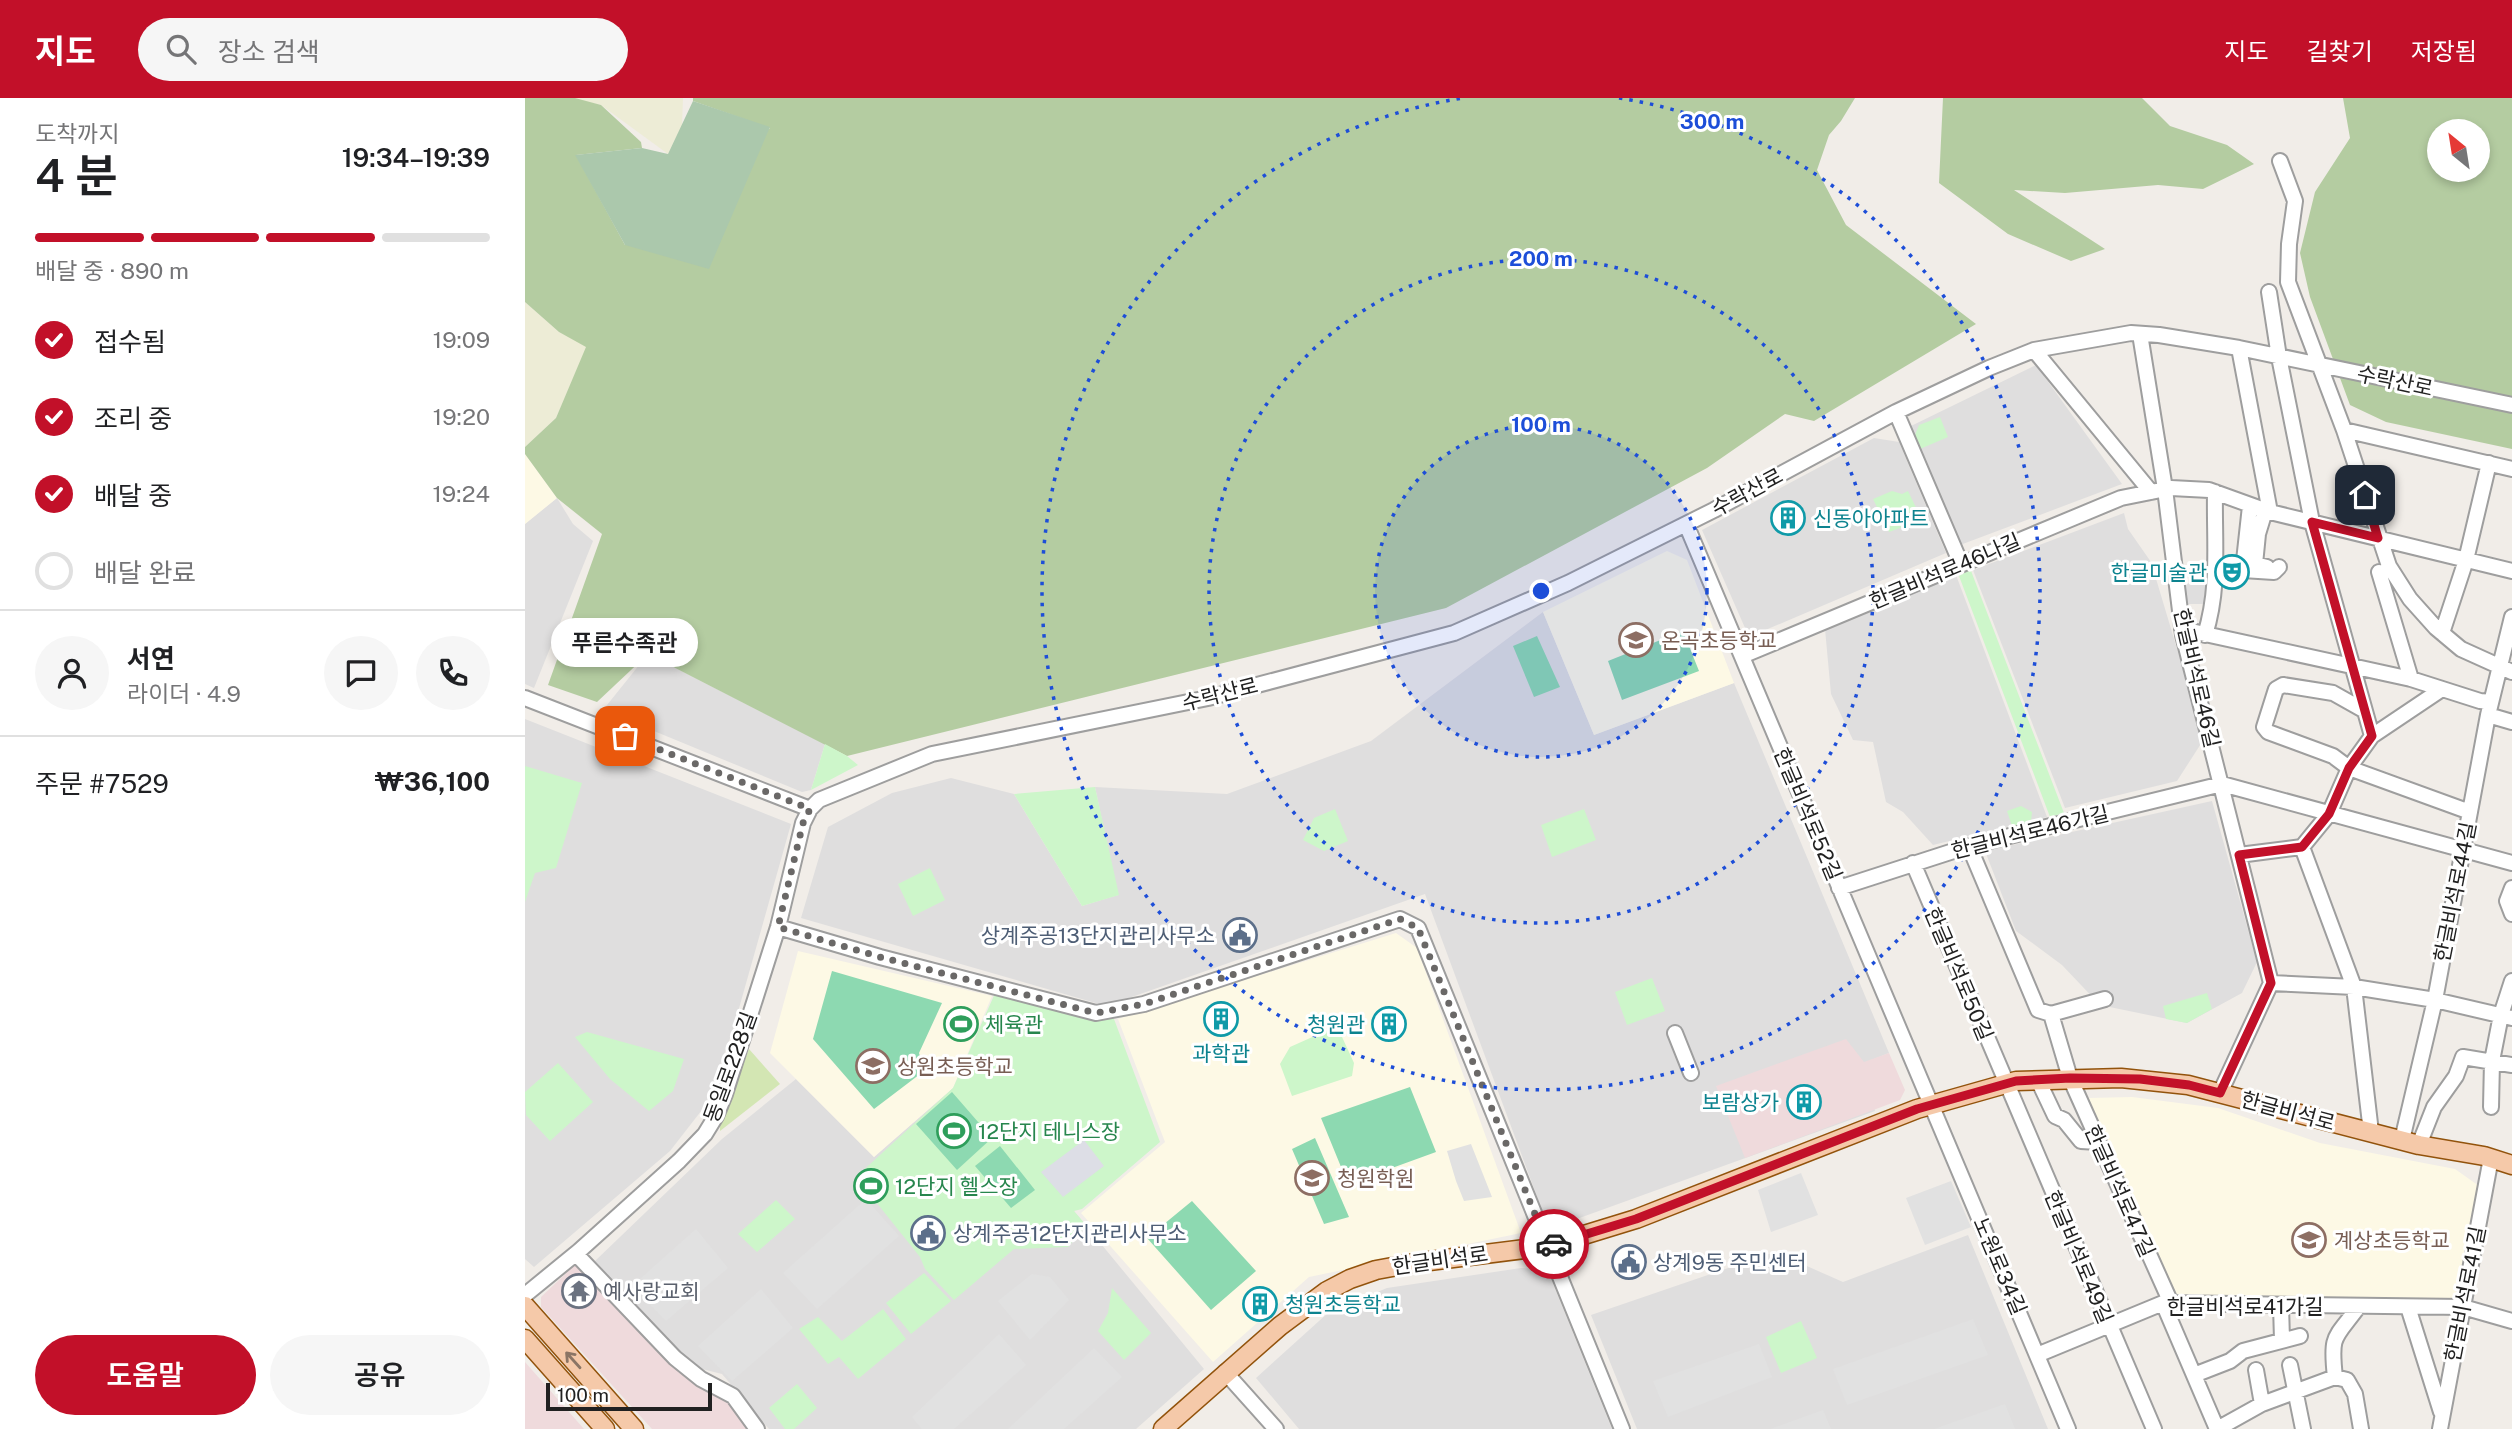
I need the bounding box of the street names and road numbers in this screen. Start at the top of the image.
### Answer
street label: 수락산로 [2355,361,2435,401]
street label: 수락산로 [1707,463,1787,521]
street label: 한글비석로46나길 [1866,528,2024,614]
street label: 한글비석로46길 [2169,606,2225,750]
street label: 수락산로 [1179,673,1261,715]
street label: 한글비석로52길 [1769,744,1847,884]
street label: 한글비석로46가길 [1949,800,2111,864]
street label: 한글비석로44길 [2429,820,2481,964]
street label: 한글비석로50길 [1920,904,1998,1044]
street label: 동일로228길 [698,1008,762,1126]
street label: 한글비석로 [2238,1086,2338,1136]
street label: 한글비석로47길 [2080,1121,2160,1261]
street label: 한글비석로49길 [2040,1187,2118,1327]
street label: 노원로34길 [1968,1213,2032,1319]
street label: 한글비석로41길 [2440,1224,2490,1364]
street label: 한글비석로 [1390,1241,1490,1279]
street label: 한글비석로41가길 [2167,1294,2324,1319]

